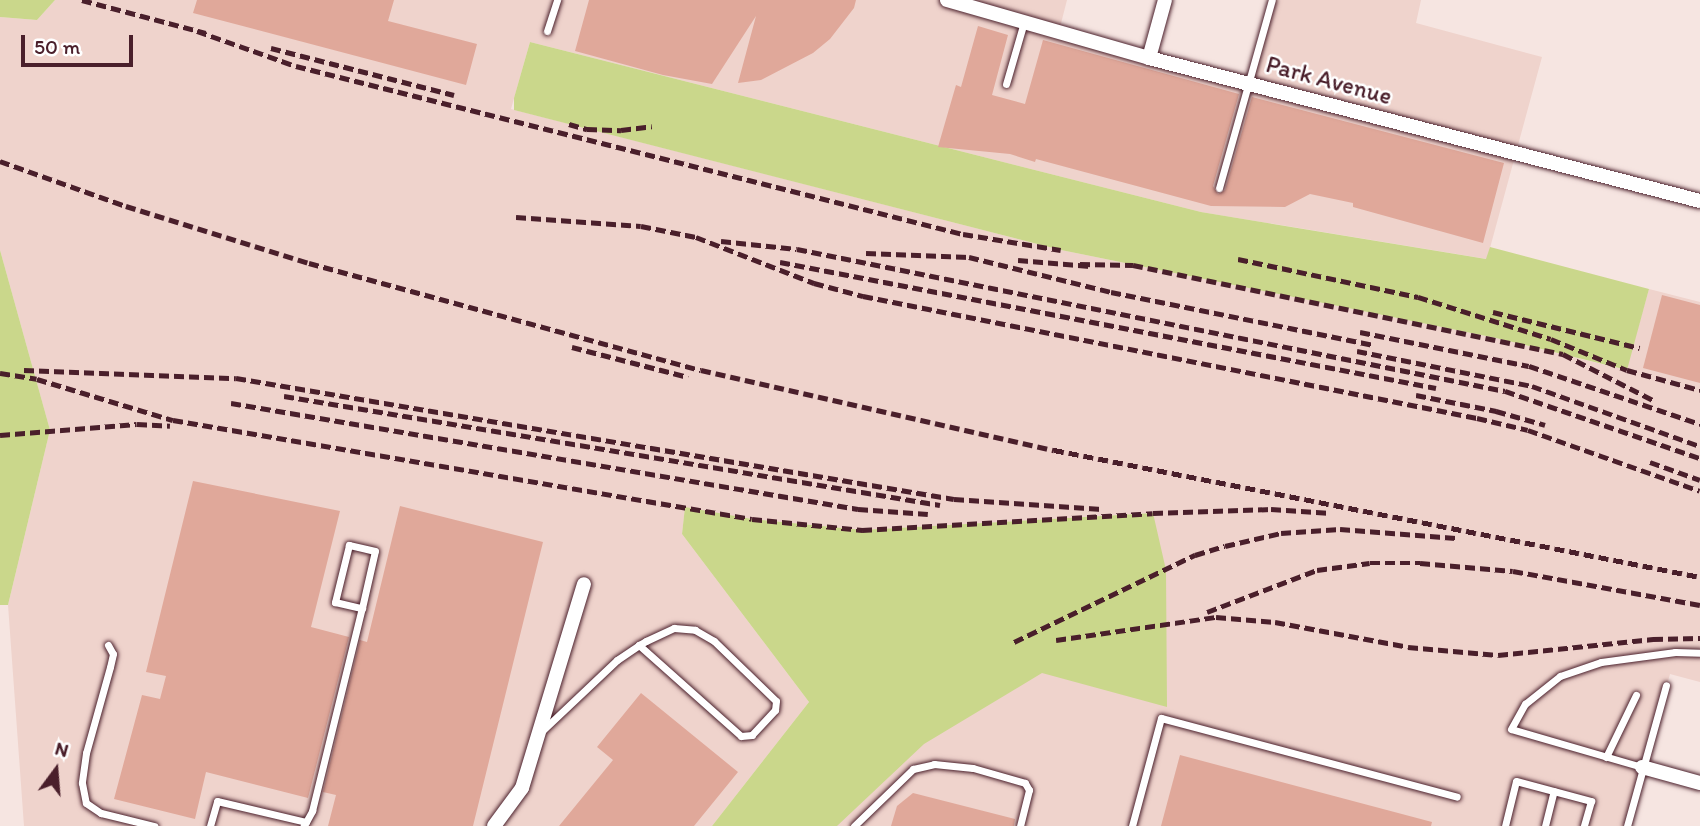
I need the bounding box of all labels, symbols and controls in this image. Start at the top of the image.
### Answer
scale bar [24,21,136,65]
text: 50 m [34,34,80,59]
street label: Park Avenue [1264,50,1394,110]
north arrow [21,735,91,805]
text: N [53,737,71,762]

